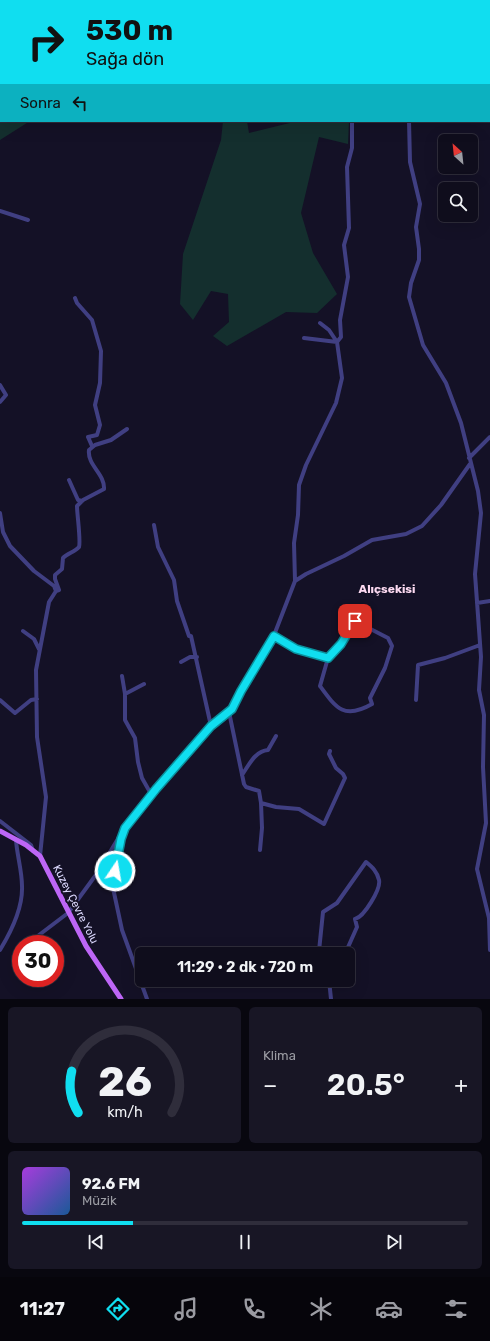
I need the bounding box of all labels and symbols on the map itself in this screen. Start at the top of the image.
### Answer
north arrow [438,134,478,174]
district label: Alıçsekisi [359,582,415,596]
pin [338,604,372,638]
position arrow [94,850,136,892]
street label: Kuzey Çevre Yolu [50,863,101,946]
speed limit sign: 30 [12,935,64,987]

